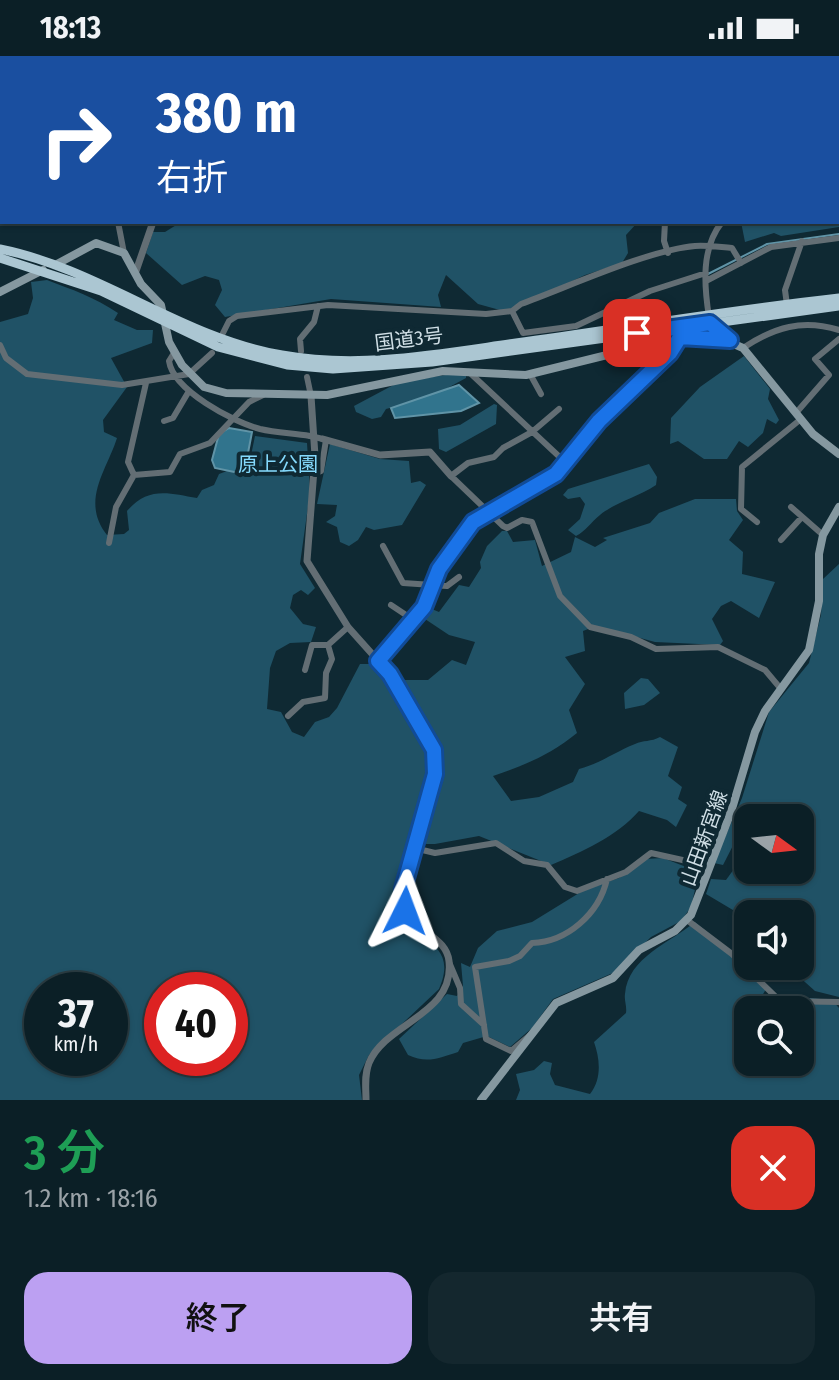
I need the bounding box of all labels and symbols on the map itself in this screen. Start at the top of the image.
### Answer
pin [603,299,671,367]
street label: 国道3号 [373,323,445,355]
park label: 原上公園 [238,452,318,476]
street label: 山田新宮線 [676,787,732,889]
north arrow [734,804,814,884]
position arrow [363,869,447,953]
speed limit sign: 40 [144,972,248,1076]

